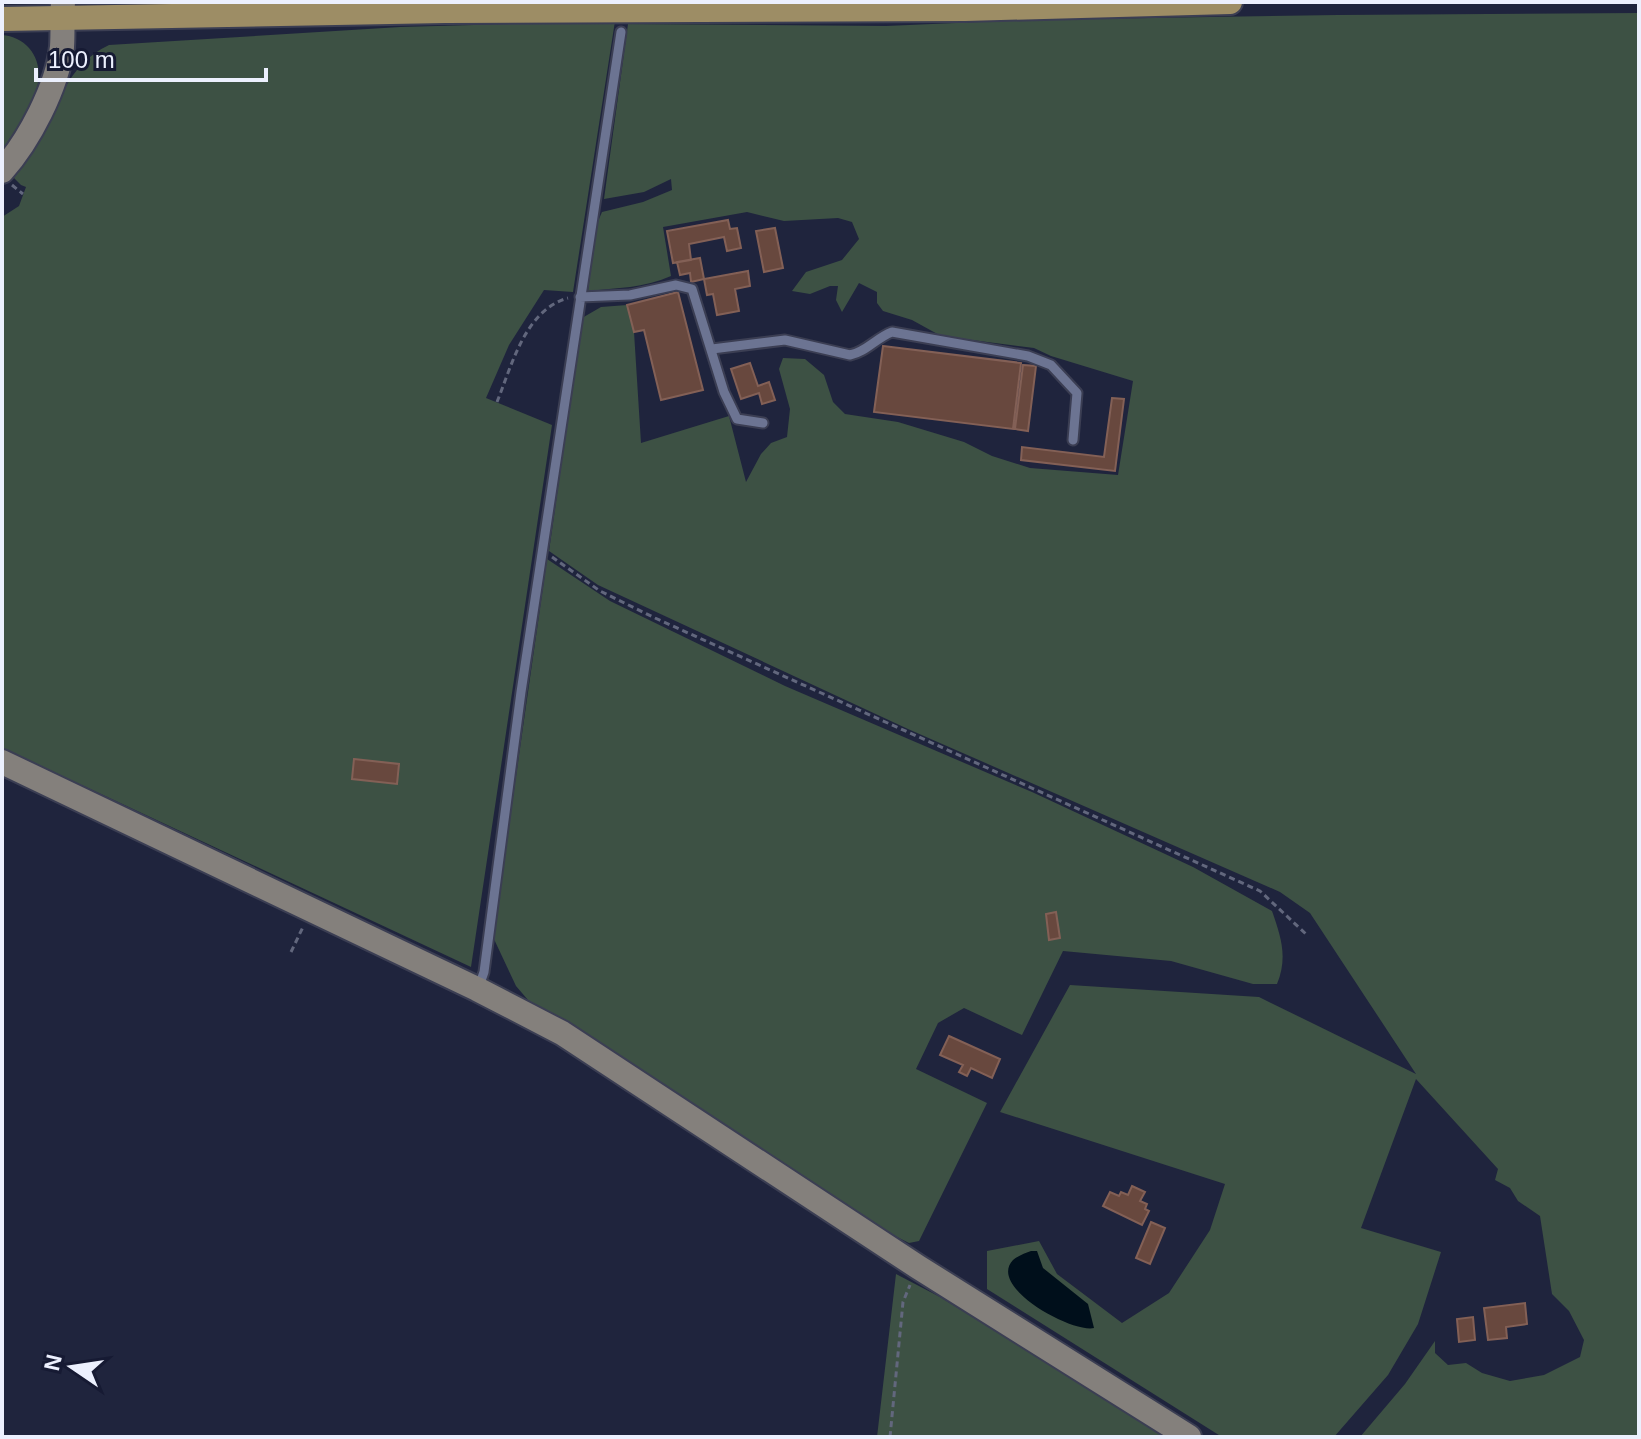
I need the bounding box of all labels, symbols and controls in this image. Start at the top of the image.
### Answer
scale bar [36,32,266,82]
text: 100 m [48,46,115,73]
north arrow [32,1327,112,1407]
text: N [39,1352,67,1373]

